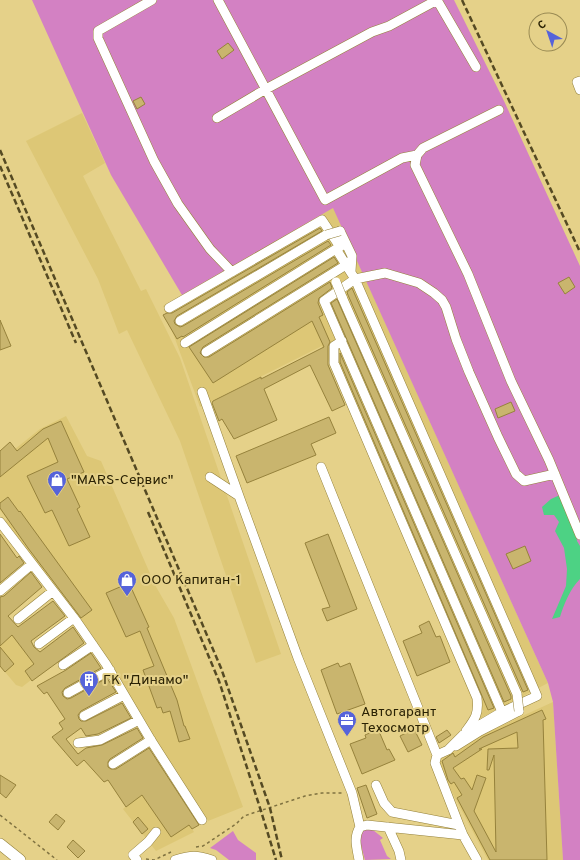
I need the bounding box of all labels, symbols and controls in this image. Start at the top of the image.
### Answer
north arrow [528,12,568,52]
text: С [535,17,549,33]
shop icon: "MARS-Сервис" [46,469,68,497]
place label: "MARS-Сервис" [71,472,173,489]
shop icon: ООО Капитан-1 [116,569,138,597]
place label: ООО Капитан-1 [141,572,241,589]
building icon: ГК "Динамо" [78,669,100,697]
place label: ГК "Динамо" [103,672,188,689]
place label: Автогарант Техосмотр [361,704,436,737]
office icon: Автогарант Техосмотр [336,709,358,737]

